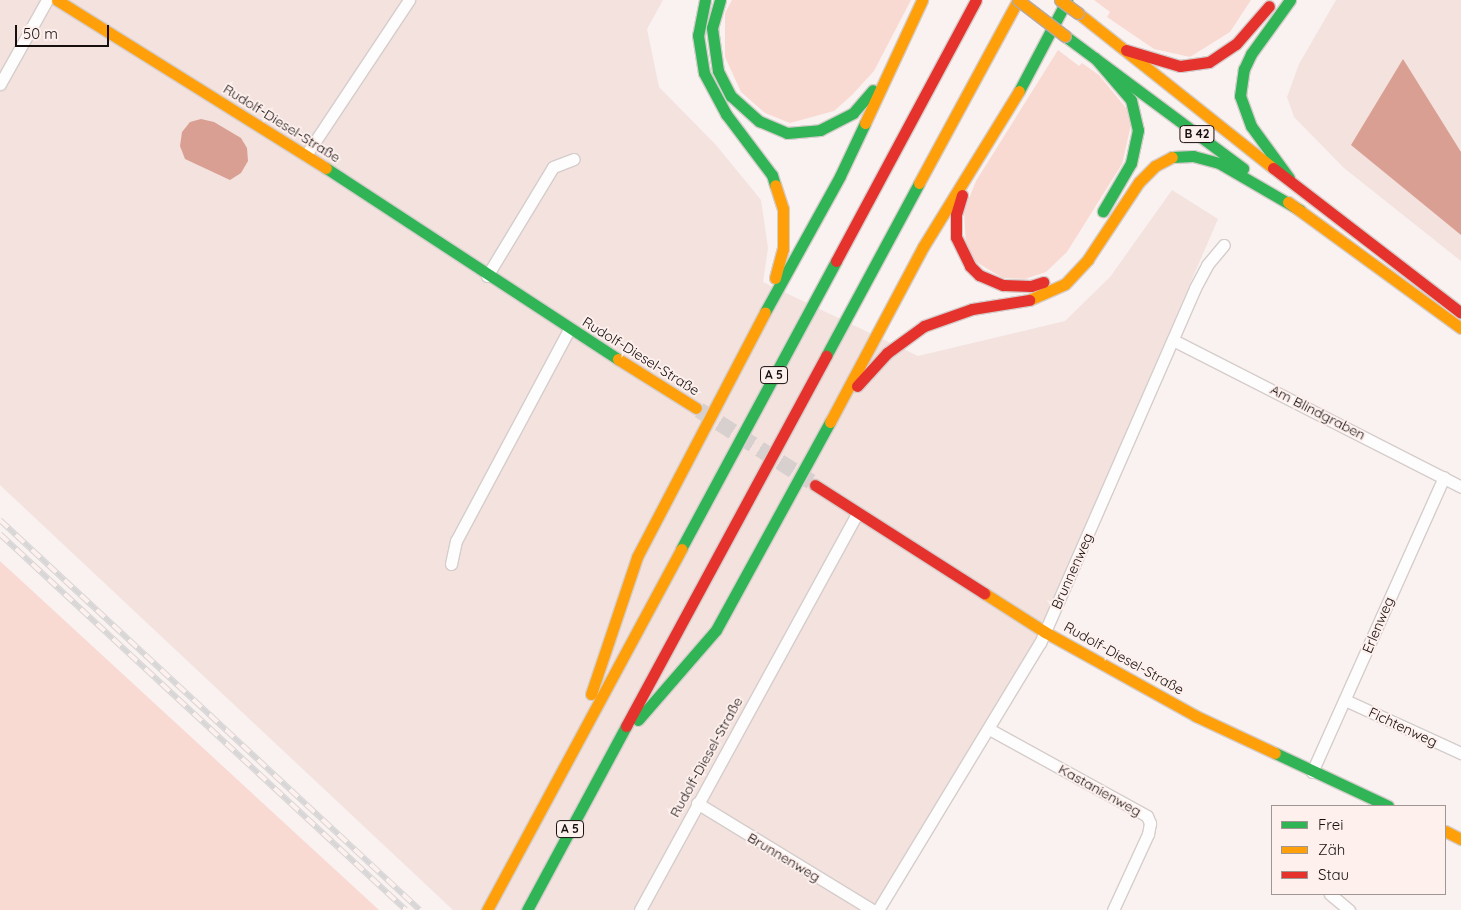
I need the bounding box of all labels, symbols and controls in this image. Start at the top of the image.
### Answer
scale bar [18,15,111,47]
text: 50 m [23,24,58,43]
street label: Rudolf-Diesel-Straße [220,80,344,166]
road number: B 42 [1178,125,1216,144]
street label: Rudolf-Diesel-Straße [579,313,703,399]
road number: A 5 [759,366,789,384]
street label: Am Blindgraben [1268,381,1368,443]
street label: Brunnenweg [1048,530,1096,612]
street label: Erlenweg [1359,594,1397,656]
street label: Rudolf-Diesel-Straße [1061,618,1187,698]
street label: Rudolf-Diesel-Straße [666,694,746,820]
street label: Fichtenweg [1366,704,1440,750]
street label: Kastanienweg [1056,760,1144,820]
legend [1271,805,1446,895]
text: Frei [1318,815,1344,834]
road number: A 5 [555,820,585,839]
street label: Brunnenweg [745,829,823,885]
text: Zäh [1318,840,1345,859]
text: Stau [1318,865,1349,884]

